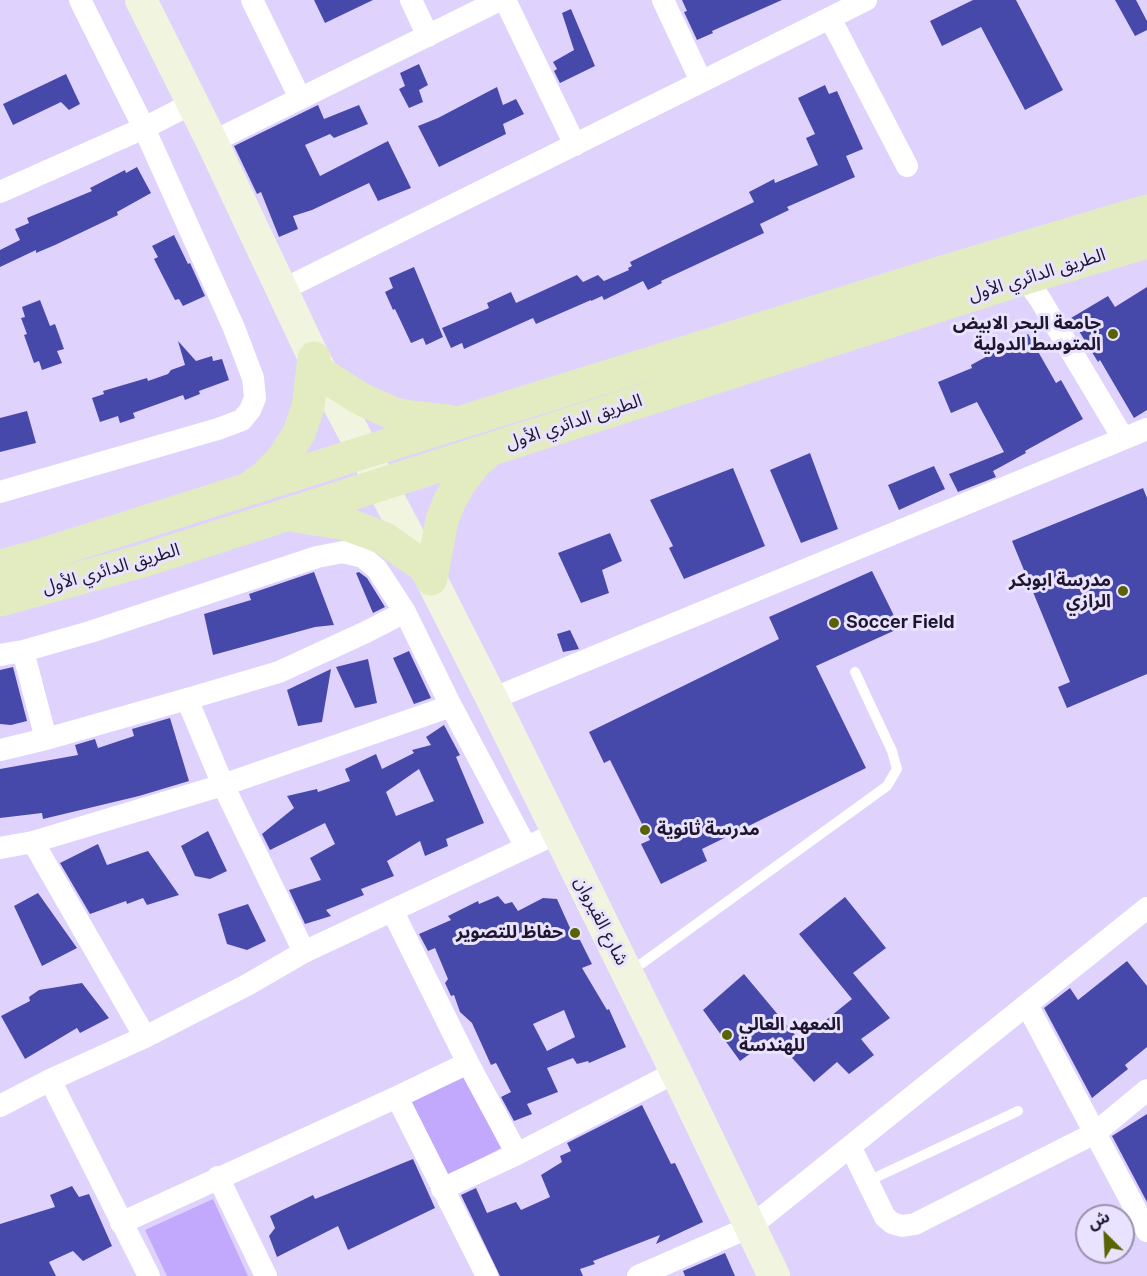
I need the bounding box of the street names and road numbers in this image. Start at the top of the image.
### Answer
street label: الطريق الدائري الأول [966,244,1108,306]
street label: الطريق الدائري الأول [503,390,645,454]
street label: الطريق الدائري الأول [40,539,182,599]
street label: شارع القيروان [569,873,633,969]

